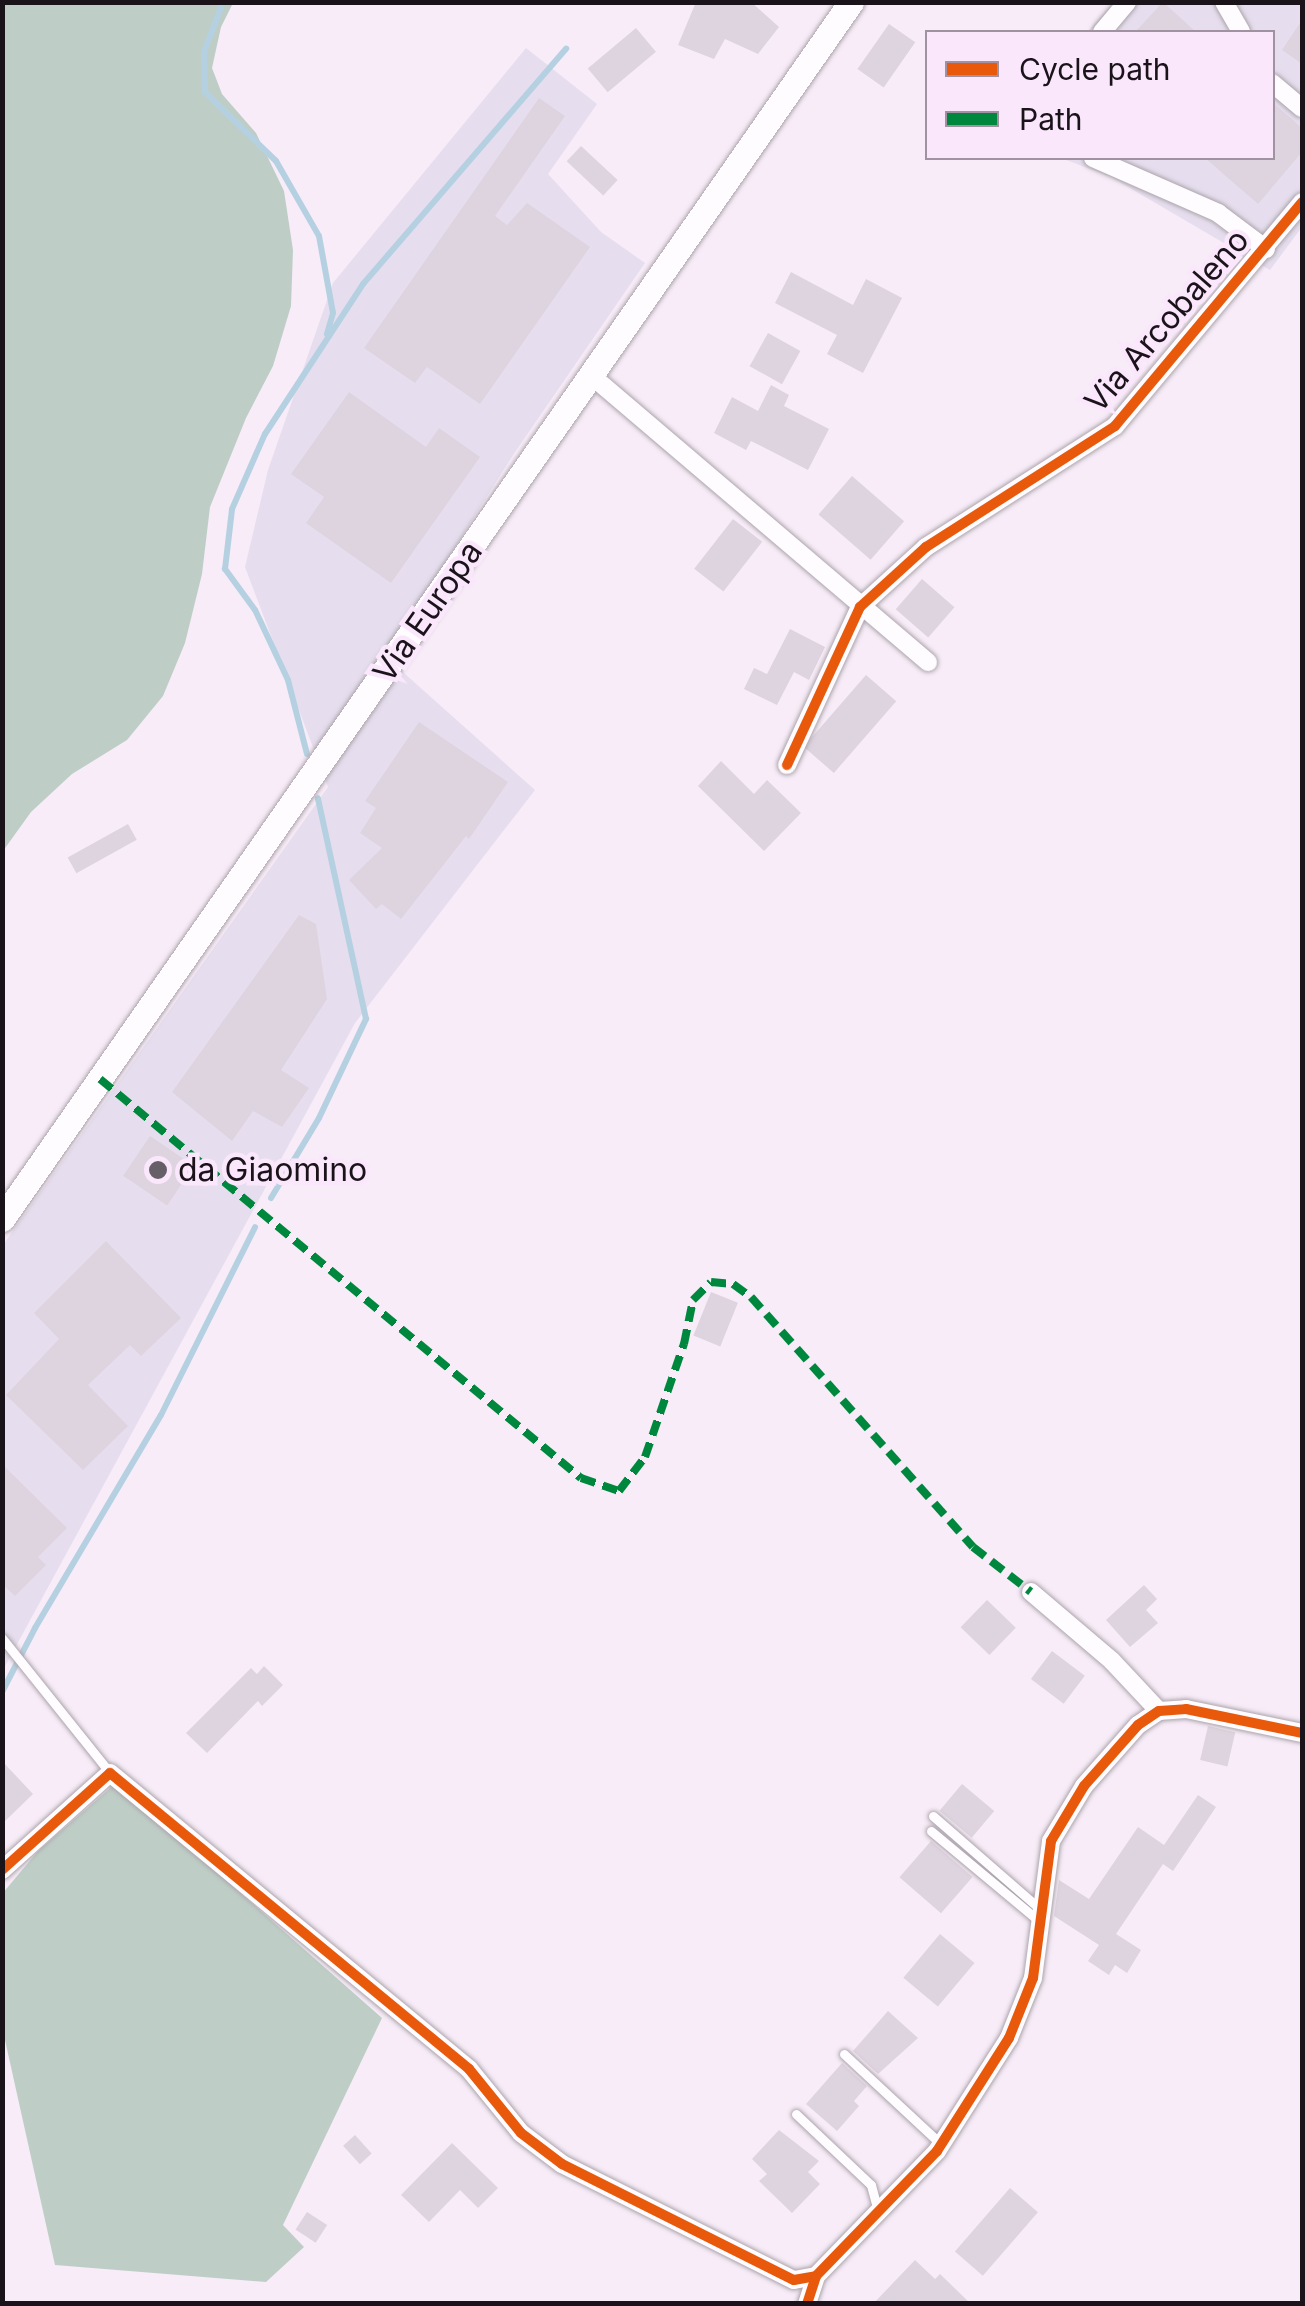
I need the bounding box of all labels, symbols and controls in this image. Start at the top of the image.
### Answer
legend [925,30,1275,160]
text: Cycle path [1019,51,1171,87]
text: Path [1019,101,1083,137]
street label: Via Arcobaleno [1077,222,1257,420]
street label: Via Europa [365,534,491,690]
place label: da Giaomino [178,1151,367,1189]
marker: da Giaomino [147,1159,169,1181]

